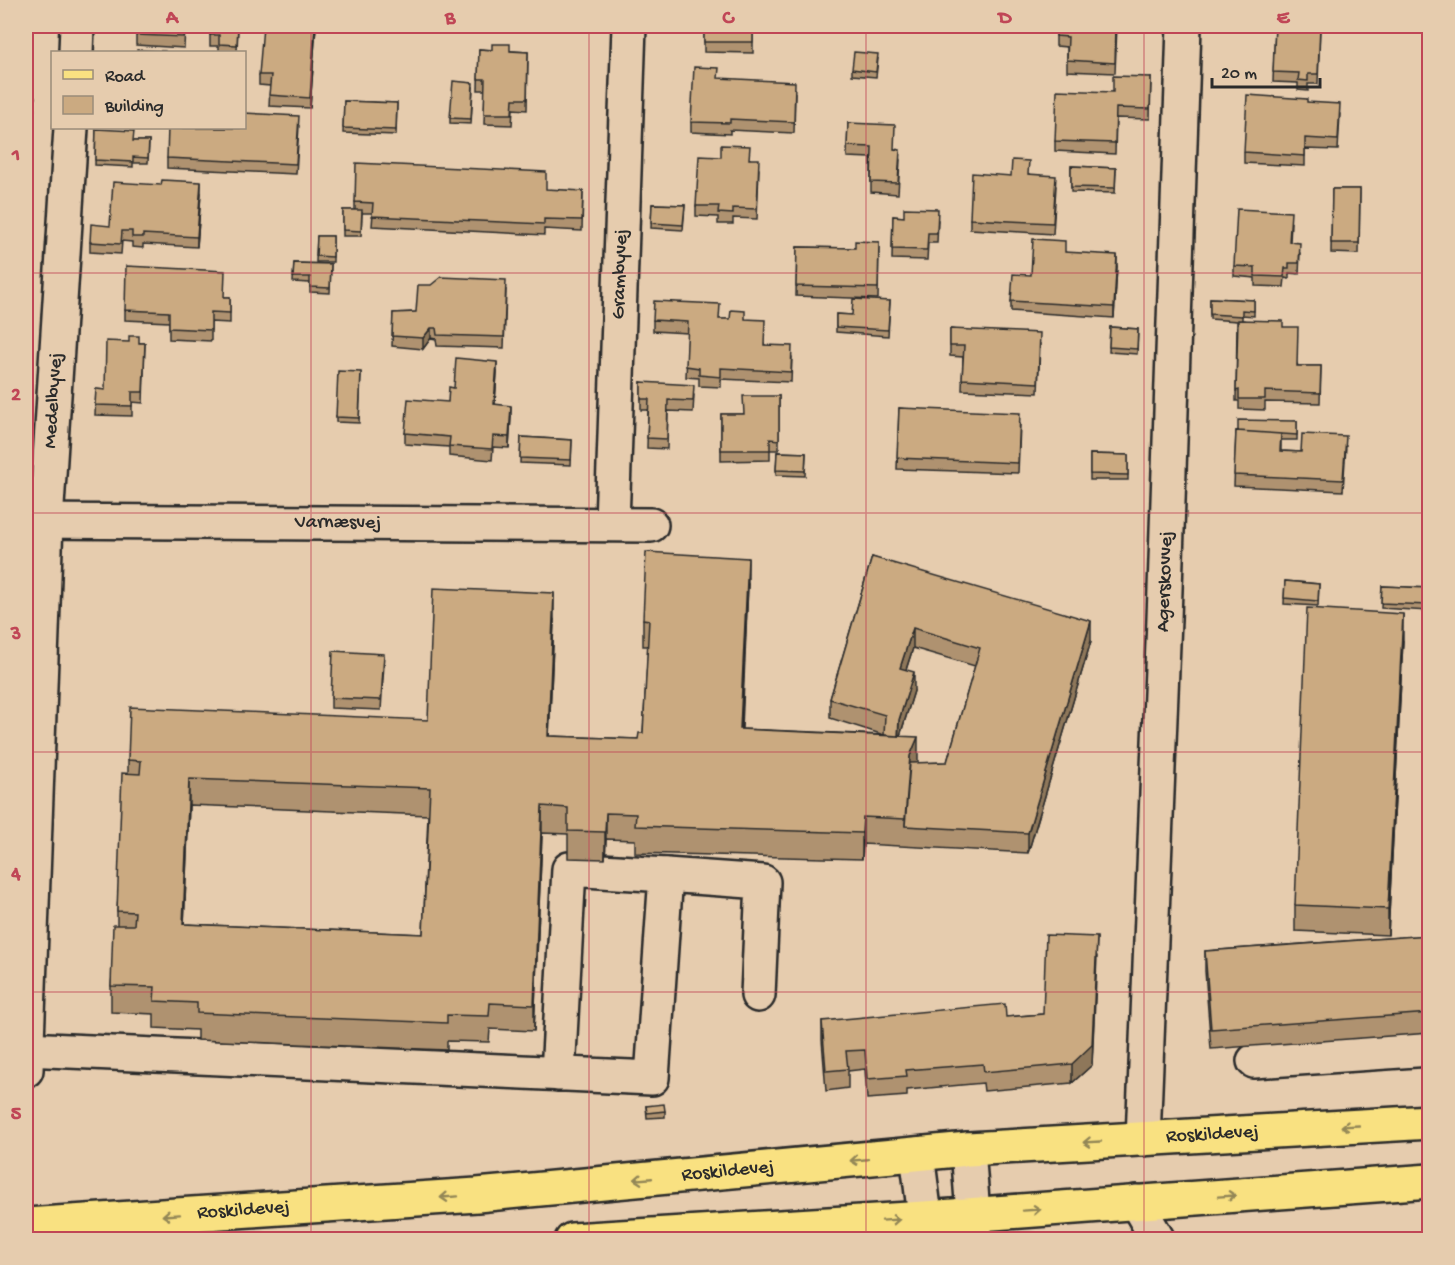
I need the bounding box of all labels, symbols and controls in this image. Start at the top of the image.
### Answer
text: A [165,8,180,31]
text: B [444,8,456,31]
text: C [722,8,736,31]
text: D [996,8,1012,31]
text: E [1277,8,1291,31]
legend [51,51,246,129]
scale bar [1212,51,1320,89]
text: 20 m [1221,64,1257,85]
text: Road [105,67,146,88]
text: Building [104,97,164,118]
text: 1 [11,145,20,168]
street label: Grambyvej [607,229,634,320]
street label: Medelbyvej [39,352,68,449]
text: 2 [11,385,21,408]
street label: Varnæsvej [294,511,381,535]
street label: Agerskovvej [1152,531,1178,632]
text: 3 [10,624,21,647]
text: 4 [10,864,21,887]
text: 5 [11,1104,22,1127]
street label: Roskildevej [1165,1121,1260,1149]
one-way arrow [1340,1121,1360,1132]
one-way arrow [1083,1136,1103,1147]
one-way arrow [849,1155,869,1166]
street label: Roskildevej [681,1156,775,1187]
one-way arrow [634,1174,654,1185]
one-way arrow [1216,1190,1236,1201]
one-way arrow [440,1191,460,1202]
street label: Roskildevej [196,1196,291,1225]
one-way arrow [1022,1204,1042,1215]
one-way arrow [161,1210,181,1221]
one-way arrow [881,1214,901,1225]

